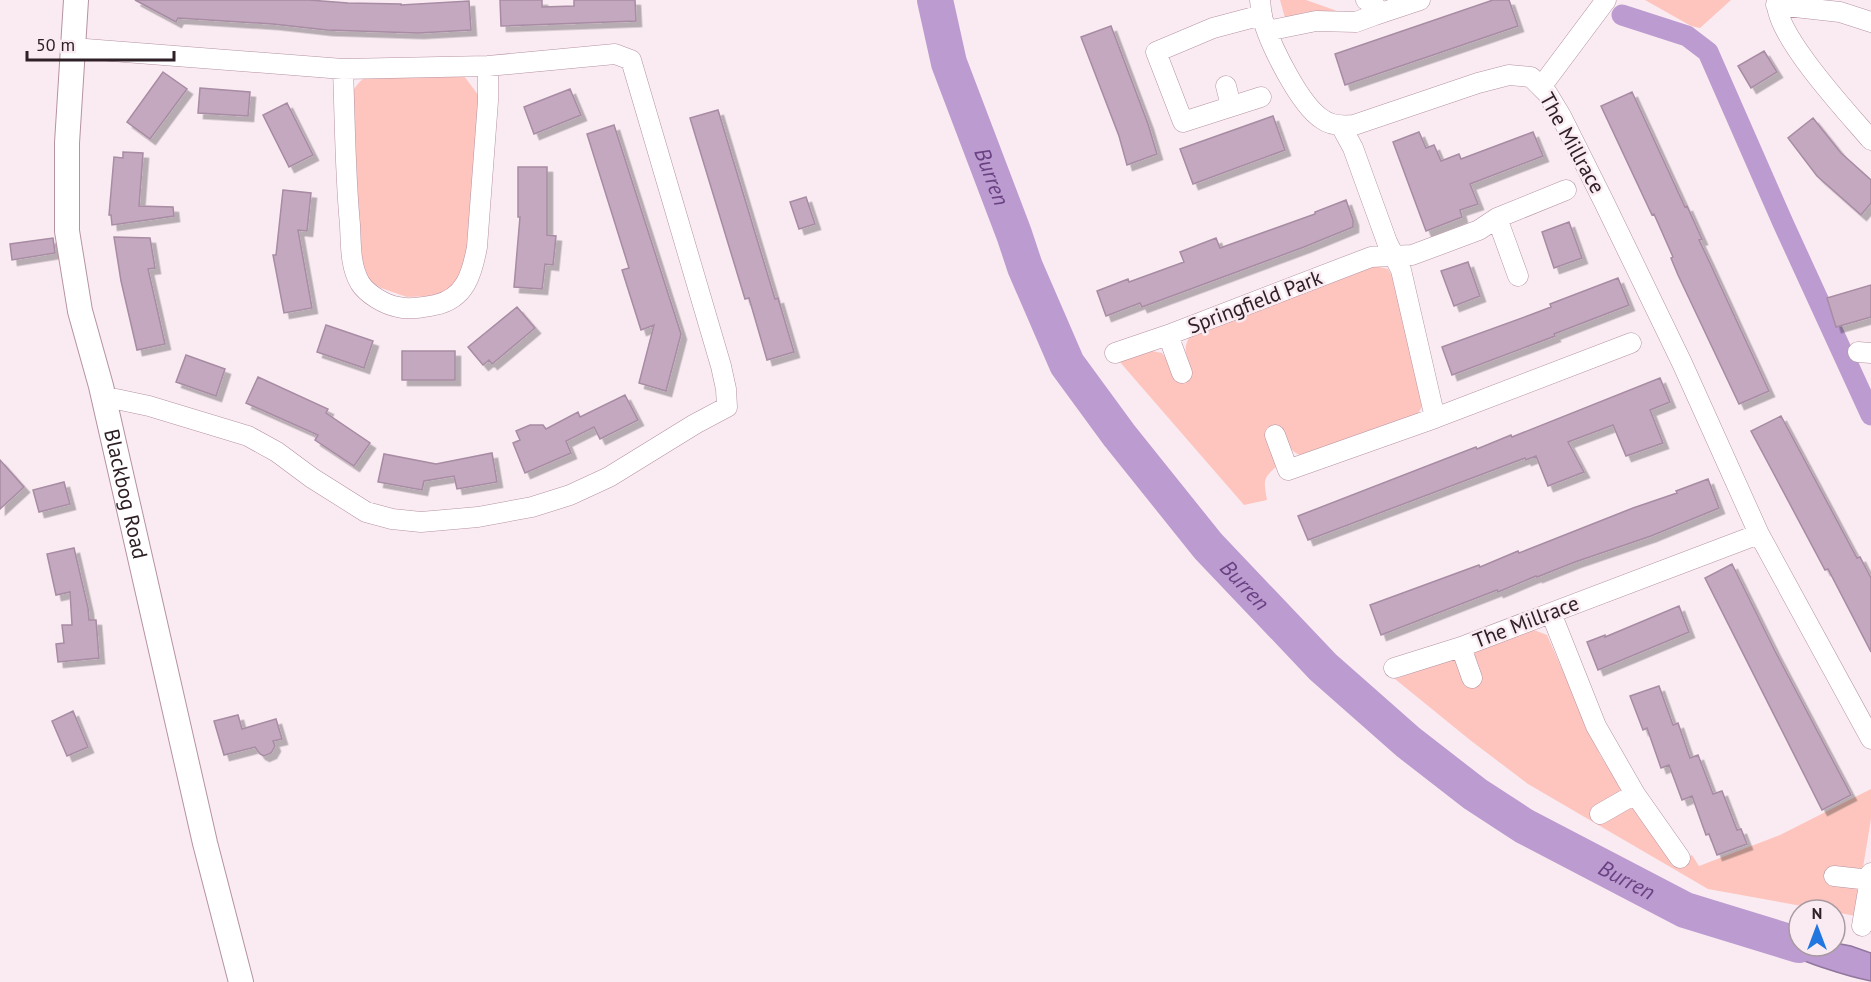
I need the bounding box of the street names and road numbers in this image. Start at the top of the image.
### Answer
street label: The Millrace [1534,88,1611,198]
street label: Springfield Park [1184,264,1326,340]
street label: Blackbog Road [98,426,154,561]
street label: The Millrace [1469,589,1583,654]

